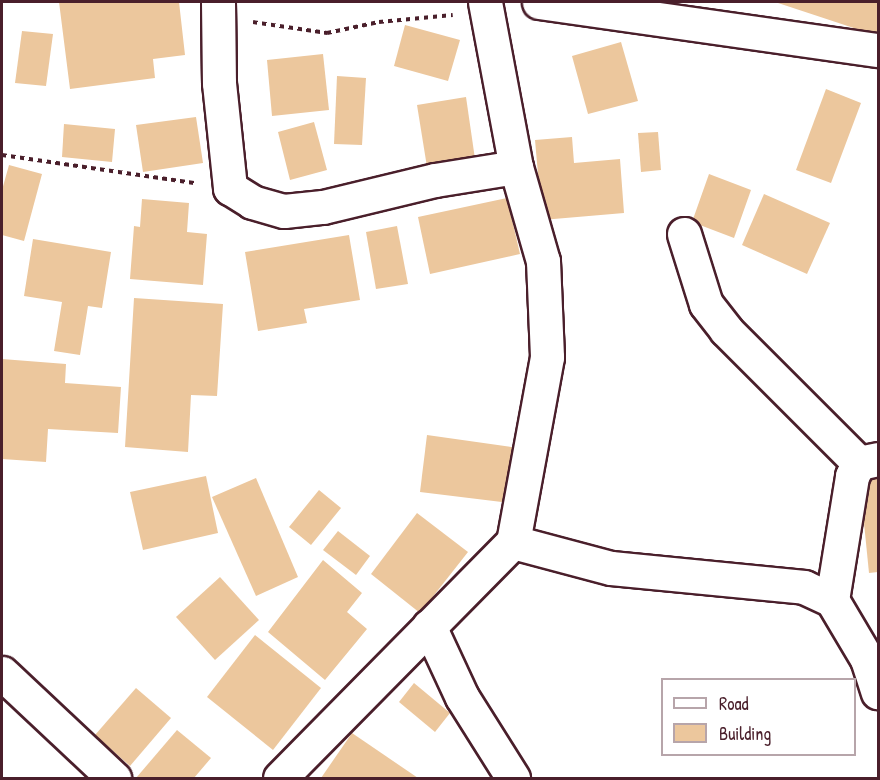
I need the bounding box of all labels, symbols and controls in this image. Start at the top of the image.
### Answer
legend [661,678,856,756]
text: Road [719,691,749,716]
text: Building [719,721,771,746]

